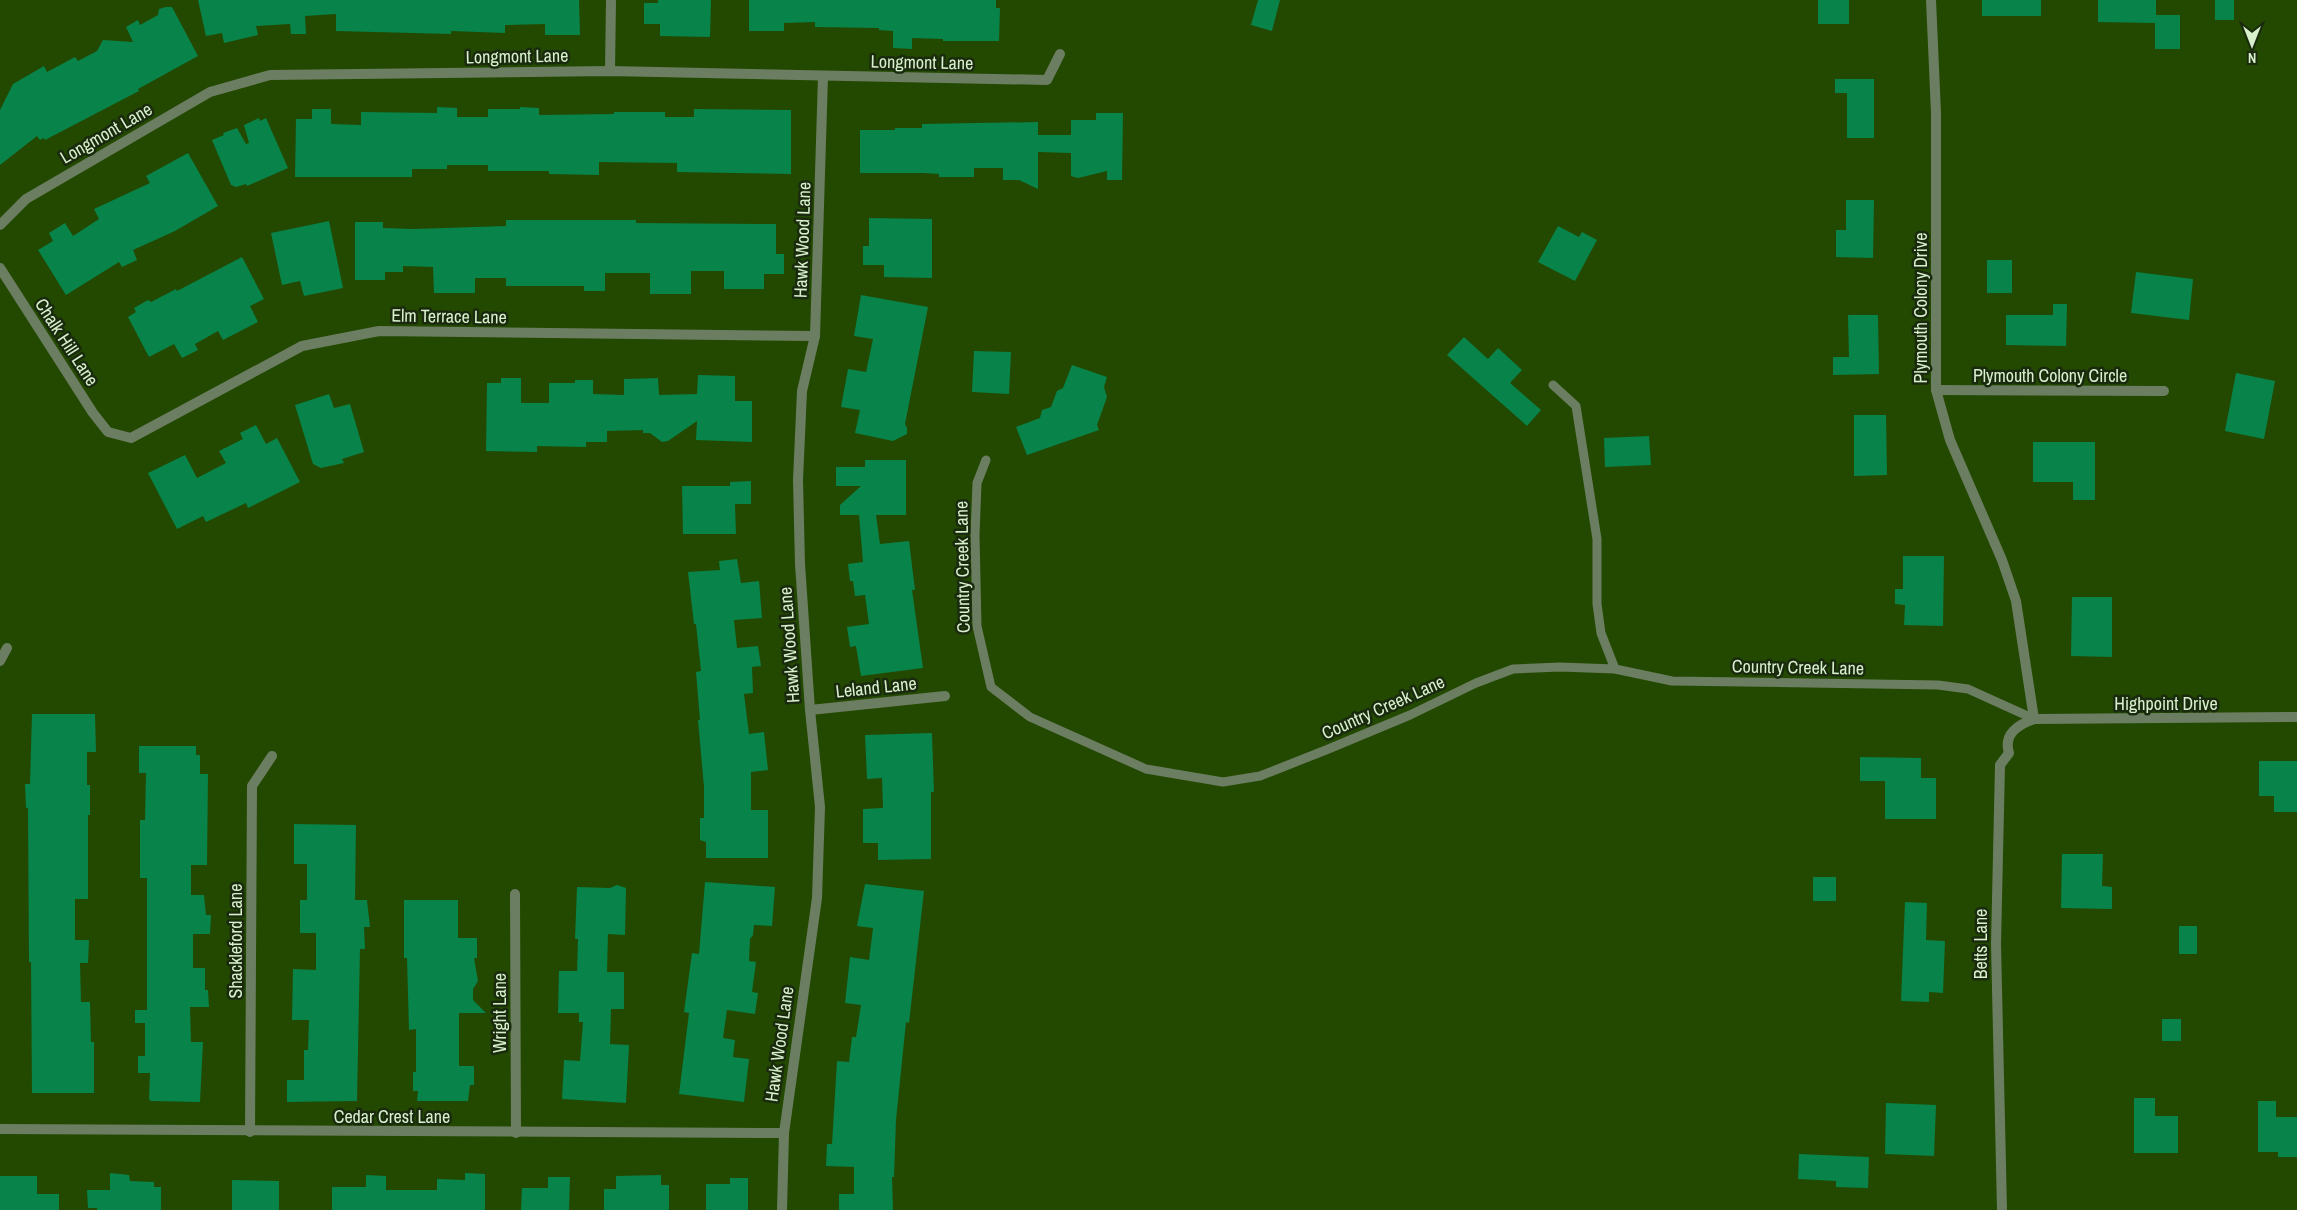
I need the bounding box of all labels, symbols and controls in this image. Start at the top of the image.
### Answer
north arrow [2227,20,2277,70]
street label: Longmont Lane [465,43,569,69]
street label: Longmont Lane [870,49,974,75]
text: N [2248,49,2256,67]
street label: Longmont Lane [55,97,157,169]
street label: Hawk Wood Lane [787,181,817,299]
street label: Plymouth Colony Drive [1908,233,1933,383]
street label: Chalk Hill Lane [29,293,105,391]
street label: Elm Terrace Lane [391,302,507,330]
street label: Plymouth Colony Circle [1973,363,2127,388]
street label: Country Creek Lane [948,501,976,633]
street label: Hawk Wood Lane [772,586,806,704]
street label: Country Creek Lane [1732,653,1864,681]
street label: Country Creek Lane [1318,669,1448,745]
street label: Leland Lane [834,670,918,704]
street label: Highpoint Drive [2114,691,2218,716]
street label: Shackleford Lane [223,884,248,998]
street label: Betts Lane [1968,909,1993,979]
street label: Wright Lane [487,973,512,1053]
street label: Hawk Wood Lane [759,985,799,1103]
street label: Cedar Crest Lane [334,1104,450,1129]

